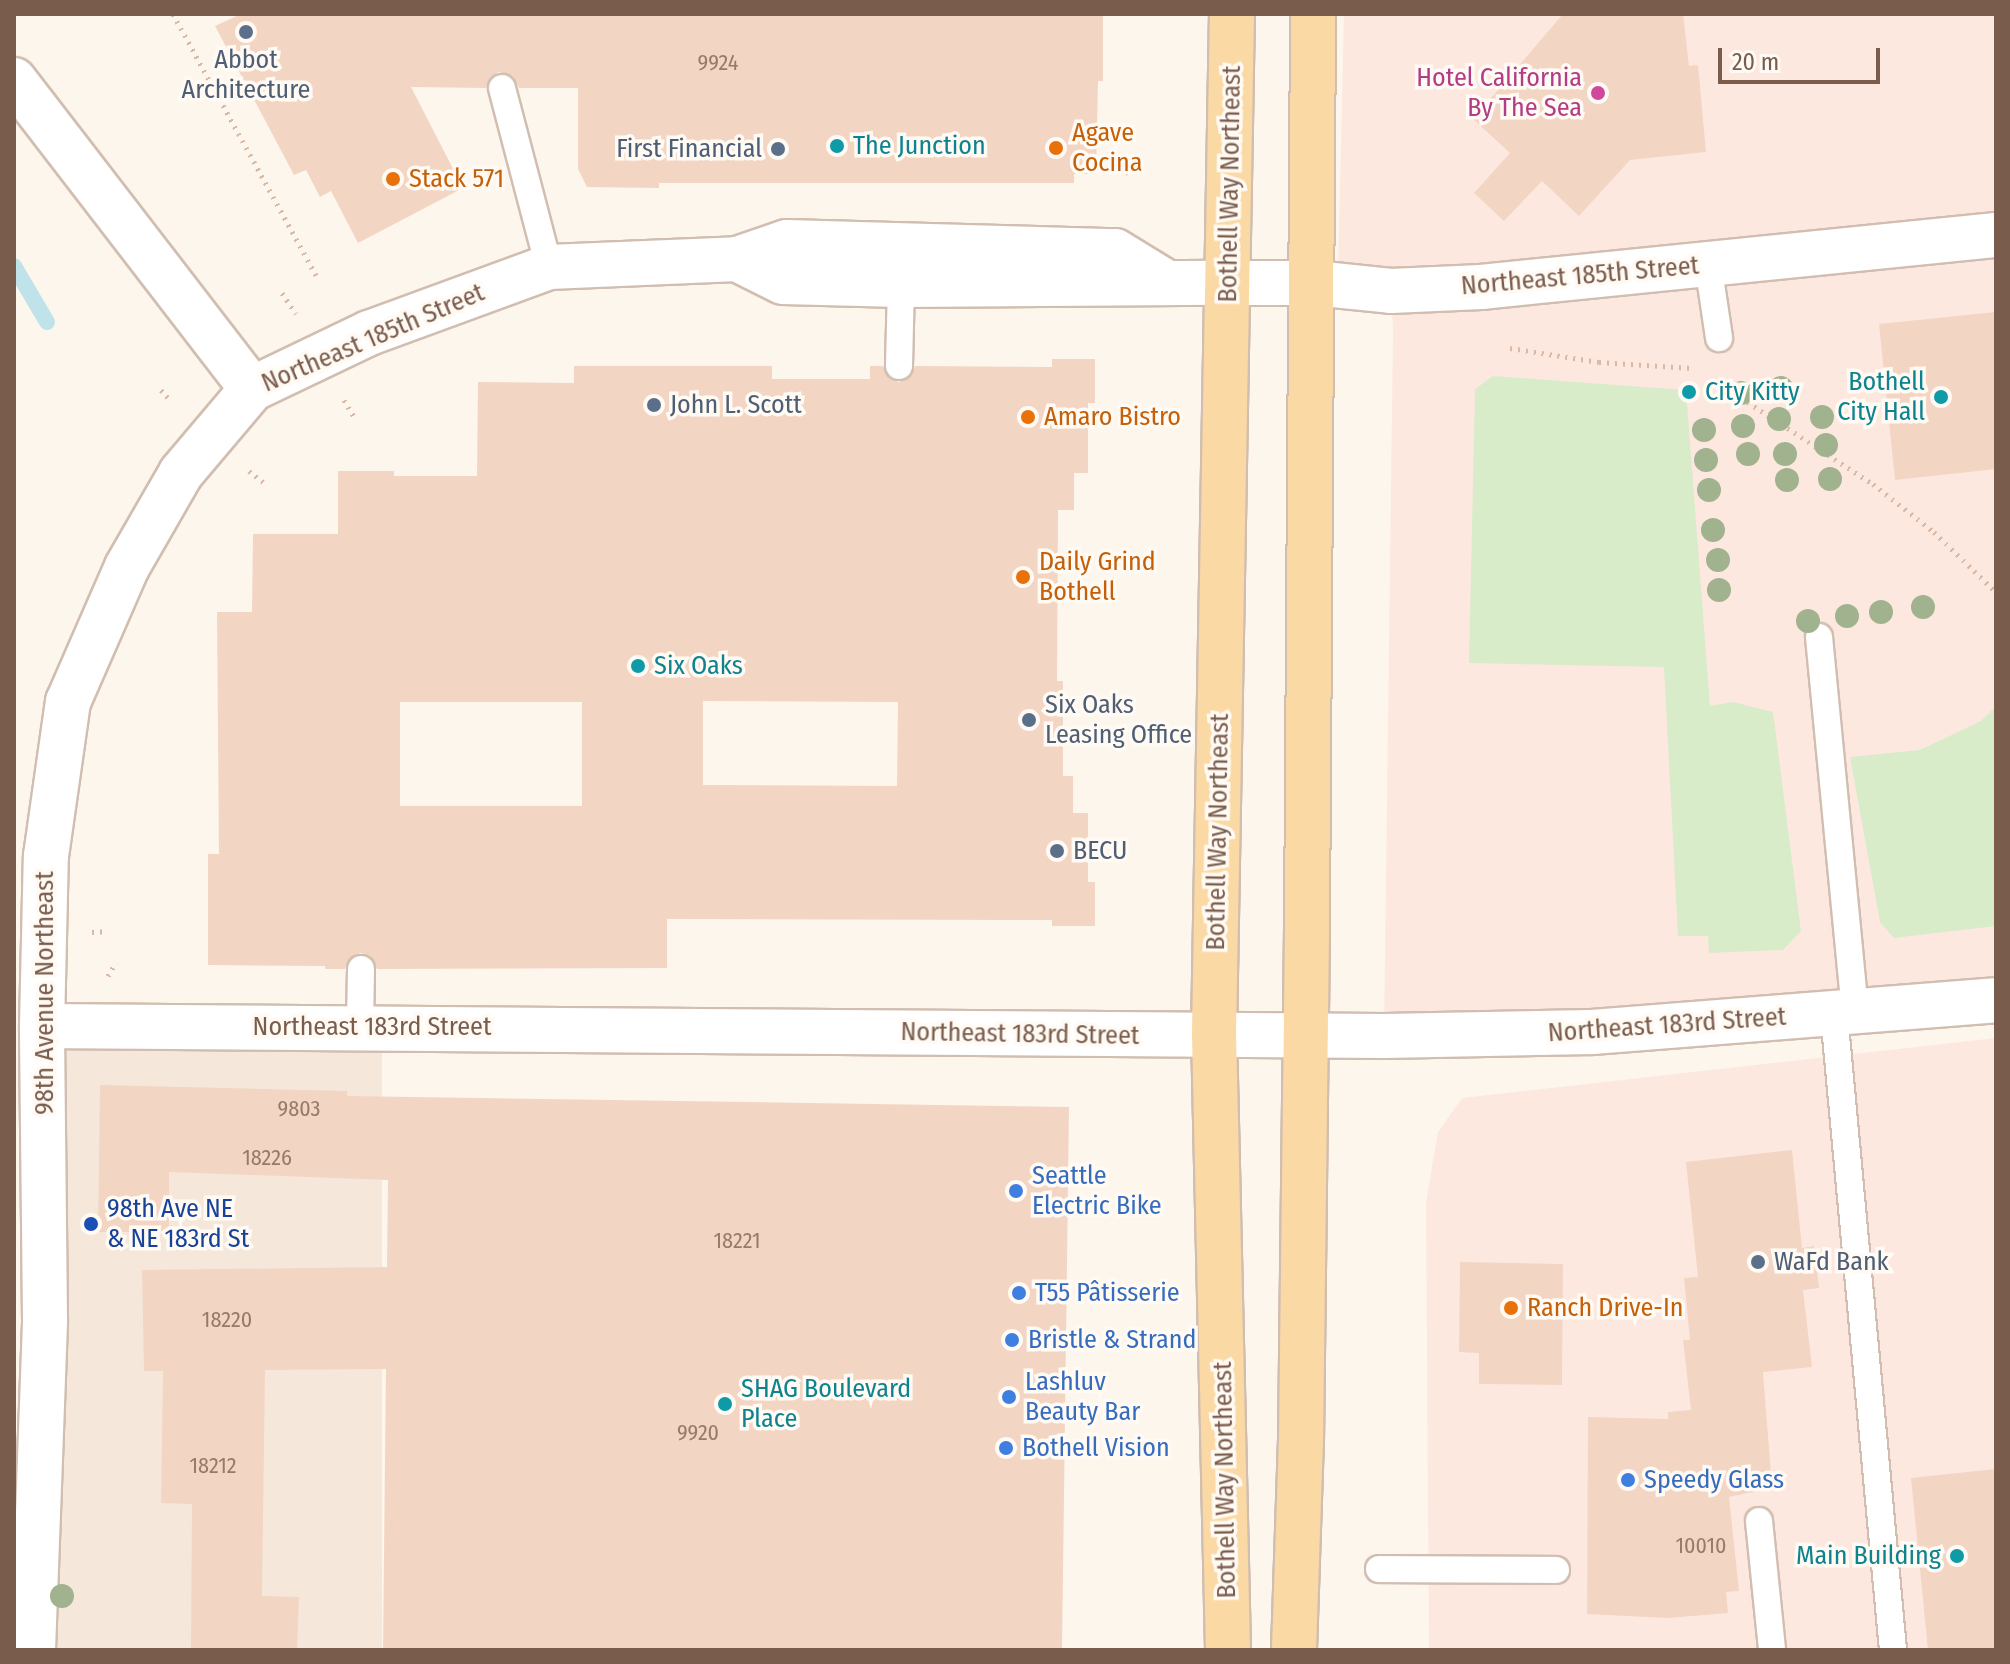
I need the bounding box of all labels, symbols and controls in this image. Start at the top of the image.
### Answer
marker: Abbot Architecture [237,23,255,41]
scale bar [1722,32,1884,82]
place label: Abbot Architecture [182,44,310,106]
text: 20 m [1732,48,1779,76]
house number: 9924 [698,50,738,76]
place label: Hotel California By The Sea [1416,62,1582,124]
street label: Bothell Way Northeast [1212,65,1248,303]
marker: Hotel California By The Sea [1589,84,1607,102]
place label: Agave Cocina [1072,117,1142,178]
place label: The Junction [853,130,986,162]
place label: First Financial [616,133,762,165]
marker: The Junction [828,137,846,155]
marker: Agave Cocina [1047,139,1065,157]
marker: First Financial [769,140,787,158]
place label: Stack 571 [409,163,504,195]
marker: Stack 571 [384,170,402,188]
street label: Northeast 185th Street [1460,250,1700,302]
street label: Northeast 185th Street [257,277,489,399]
place label: Bothell City Hall [1837,366,1925,428]
place label: City Kitty [1705,376,1800,408]
marker: City Kitty [1680,383,1698,401]
marker: Bothell City Hall [1932,388,1950,406]
place label: John L. Scott [670,389,802,421]
marker: John L. Scott [645,396,663,414]
place label: Amaro Bistro [1044,401,1181,433]
marker: Amaro Bistro [1019,408,1037,426]
place label: Daily Grind Bothell [1039,546,1156,608]
marker: Daily Grind Bothell [1014,568,1032,586]
place label: Six Oaks [654,650,743,682]
marker: Six Oaks [629,657,647,675]
place label: Six Oaks Leasing Office [1045,689,1192,750]
marker: Six Oaks Leasing Office [1020,711,1038,729]
street label: Bothell Way Northeast [1200,713,1236,951]
place label: BECU [1073,835,1127,867]
marker: BECU [1048,842,1066,860]
street label: 98th Avenue Northeast [29,871,61,1115]
street label: Northeast 183rd Street [1547,1001,1787,1049]
street label: Northeast 183rd Street [253,1011,491,1043]
street label: Northeast 183rd Street [900,1016,1140,1052]
house number: 9803 [278,1096,320,1122]
house number: 18226 [242,1145,292,1171]
place label: Seattle Electric Bike [1032,1160,1162,1222]
marker: Seattle Electric Bike [1007,1182,1025,1200]
place label: 98th Ave NE & NE 183rd St [107,1193,249,1254]
marker: 98th Ave NE & NE 183rd St [82,1215,100,1233]
house number: 18221 [714,1228,760,1254]
place label: WaFd Bank [1774,1246,1889,1278]
marker: WaFd Bank [1749,1253,1767,1271]
place label: T55 Pâtisserie [1035,1277,1180,1309]
marker: T55 Pâtisserie [1010,1284,1028,1302]
place label: Ranch Drive-In [1527,1292,1683,1324]
marker: Ranch Drive-In [1502,1299,1520,1317]
house number: 18220 [202,1307,252,1333]
place label: Bristle & Strand [1028,1324,1196,1356]
marker: Bristle & Strand [1003,1331,1021,1349]
street label: Bothell Way Northeast [1207,1361,1243,1599]
place label: Lashluv Beauty Bar [1025,1366,1140,1428]
place label: SHAG Boulevard Place [741,1373,911,1434]
marker: Lashluv Beauty Bar [1000,1388,1018,1406]
marker: SHAG Boulevard Place [716,1395,734,1413]
house number: 9920 [677,1420,719,1446]
place label: Bothell Vision [1022,1432,1170,1464]
marker: Bothell Vision [997,1439,1015,1457]
house number: 18212 [190,1453,236,1479]
place label: Speedy Glass [1644,1464,1784,1496]
marker: Speedy Glass [1619,1471,1637,1489]
house number: 10010 [1676,1533,1726,1559]
place label: Main Building [1796,1540,1941,1572]
marker: Main Building [1948,1547,1966,1565]

